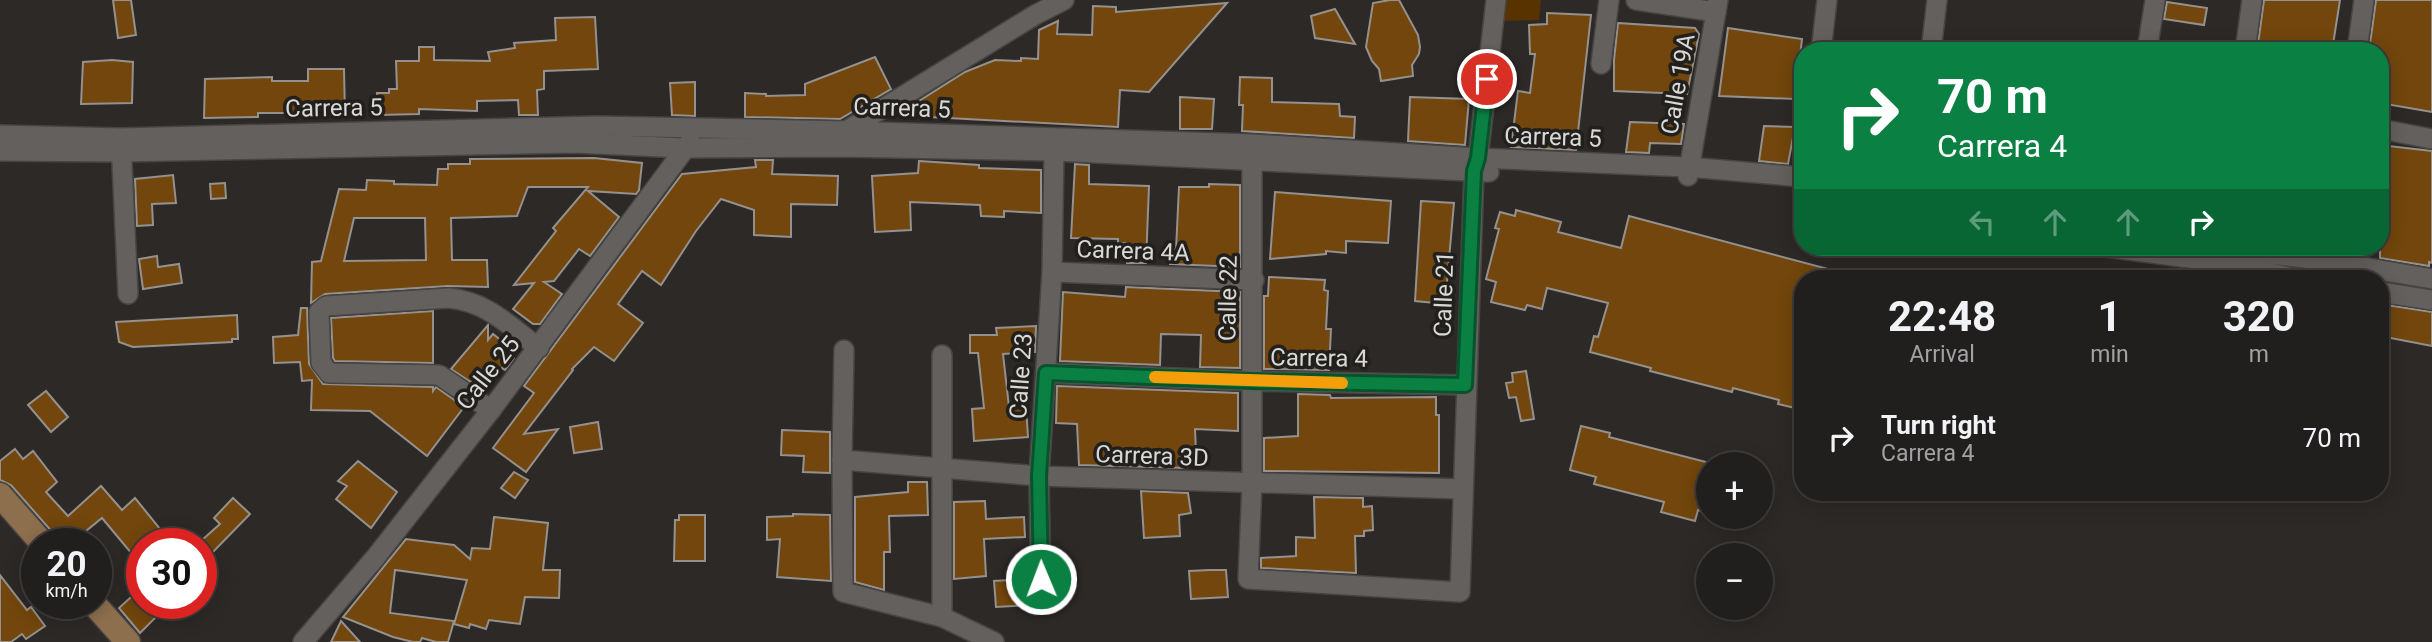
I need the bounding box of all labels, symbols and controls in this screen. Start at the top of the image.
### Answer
street label: Calle 19A [1655,31,1701,136]
pin [1457,49,1517,109]
icon: arrive [1468,60,1506,98]
text: 70 m [1937,68,2048,125]
icon: right [1822,70,1913,161]
street label: Carrera 5 [853,92,951,124]
street label: Carrera 5 [285,93,383,123]
street label: Carrera 5 [1504,121,1602,153]
text: Carrera 4 [1937,127,2067,165]
icon: left [1963,203,2001,241]
icon: ahead [2036,203,2074,241]
icon: ahead [2109,203,2147,241]
icon: right [2182,203,2220,241]
street label: Carrera 4A [1076,235,1190,267]
street label: Calle 21 [1429,251,1459,337]
street label: Calle 22 [1213,255,1243,341]
text: 22:48 [1888,292,1996,341]
text: 1 [2097,292,2122,341]
text: 320 [2223,292,2295,341]
street label: Calle 25 [450,330,526,416]
street label: Calle 23 [1004,332,1038,420]
text: Arrival [1909,341,1975,368]
text: min [2090,341,2129,368]
text: m [2249,341,2269,368]
street label: Carrera 4 [1270,343,1368,373]
text: Turn right [1881,410,1996,440]
icon: right [1822,419,1860,457]
text: 70 m [2303,423,2361,453]
street label: Carrera 3D [1095,440,1209,472]
text: Carrera 4 [1881,440,1975,467]
map controls [1696,452,1773,620]
button: + [1696,452,1773,529]
speed limit sign: 30 [126,528,217,619]
position arrow [1004,542,1078,616]
button: − [1696,543,1773,620]
text: 20 [46,544,87,585]
text: km/h [45,580,88,601]

